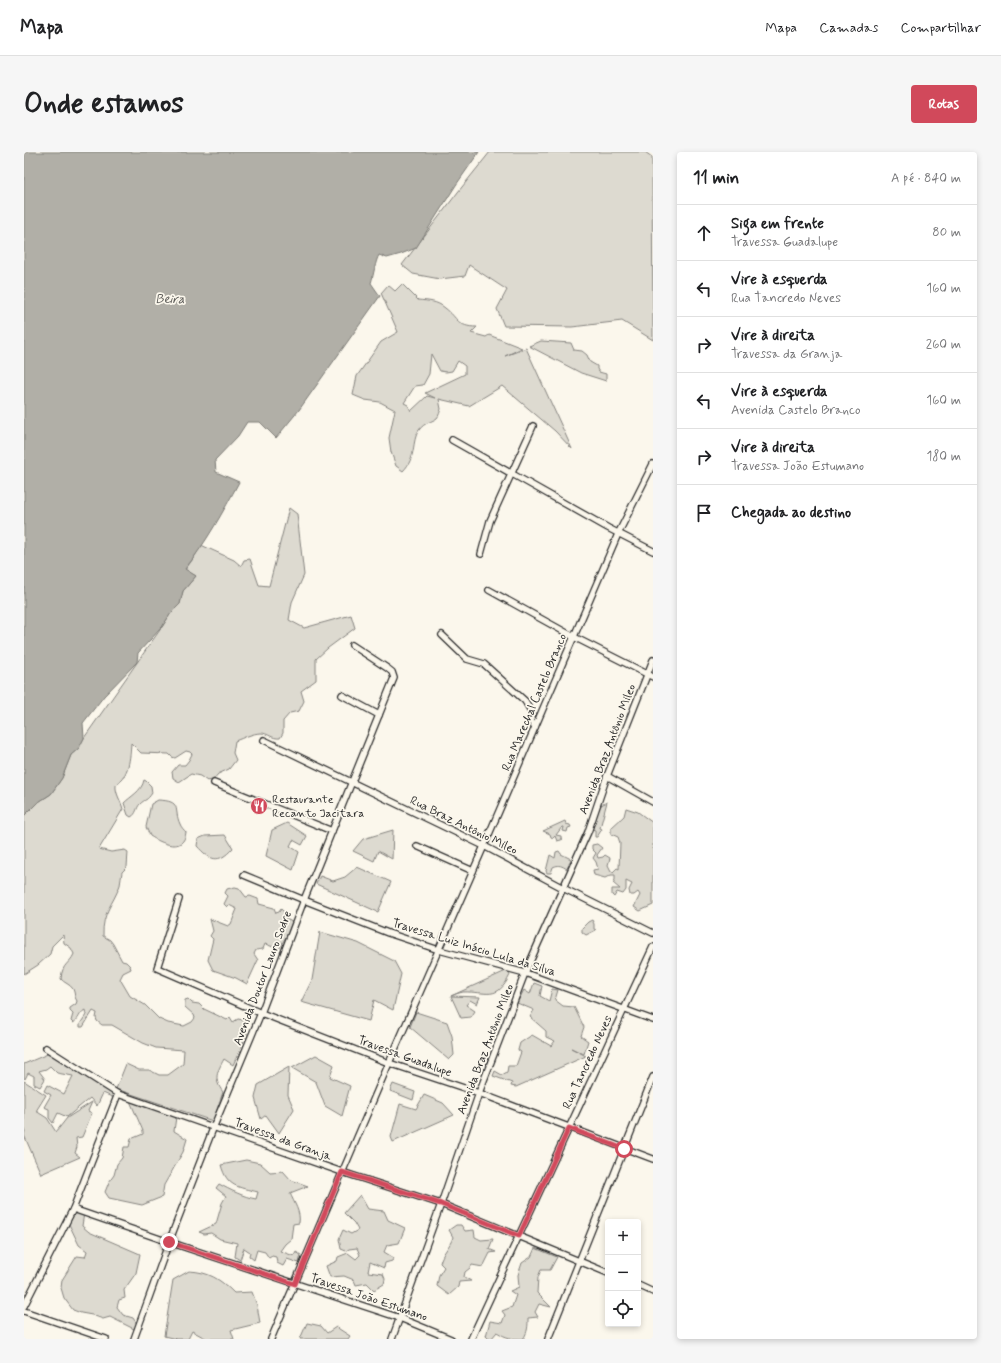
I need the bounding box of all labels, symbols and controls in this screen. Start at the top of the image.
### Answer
text: Mapa [20,15,63,40]
text: Mapa [765,19,797,37]
text: Camadas [819,19,878,37]
text: Compartilhar [900,19,981,37]
button: Rotas [911,85,977,123]
text: Onde estamos [24,86,184,123]
text: 11 min [693,167,739,189]
text: A pé · 840 m [891,170,961,187]
text: Siga em frente [731,214,824,234]
icon: ahead [693,222,715,244]
text: 80 m [932,224,961,241]
text: Travessa Guadalupe [731,234,838,251]
text: Vire à esquerda [731,270,827,290]
icon: left [693,278,715,300]
text: 160 m [926,280,961,297]
text: Rua Tancredo Neves [731,290,841,307]
water label: Beira [155,291,185,308]
text: Vire à direita [731,326,815,346]
icon: right [693,334,715,356]
text: 260 m [926,336,961,353]
text: Travessa da Granja [731,346,842,363]
text: Vire à esquerda [731,382,827,402]
icon: left [693,390,715,412]
text: 160 m [926,392,961,409]
text: Avenida Castelo Branco [731,402,861,419]
text: Vire à direita [731,438,815,458]
icon: right [693,446,715,468]
text: 180 m [926,448,961,465]
text: Travessa João Estumano [731,458,864,475]
icon: arrive [693,502,715,524]
text: Chegada ao destino [731,503,851,523]
street label: Rua Marechal Castelo Branco [499,631,571,774]
street label: Avenida Braz Antônio Mileo [576,682,640,817]
place label: Restaurante Recanto Jacitara [272,792,364,822]
street label: Rua Braz Antônio Mileo [407,793,520,859]
restaurant icon: Restaurante Recanto Jacitara [249,796,269,816]
street label: Avenida Doutor Lauro Sodre [230,909,296,1048]
street label: Travessa Luiz Inácio Lula da Silva [390,915,557,980]
street label: Avenida Braz Antônio Mileo [454,982,518,1117]
street label: Rua Tancredo Neves [559,1013,617,1112]
street label: Travessa Guadalupe [356,1033,454,1081]
street label: Travessa da Granja [232,1115,334,1165]
route start [615,1140,633,1158]
map controls [605,1219,641,1327]
button: + [605,1219,641,1255]
route end [160,1233,178,1251]
button: − [605,1255,641,1291]
street label: Travessa João Estumano [308,1270,430,1326]
button: locate [605,1291,641,1327]

